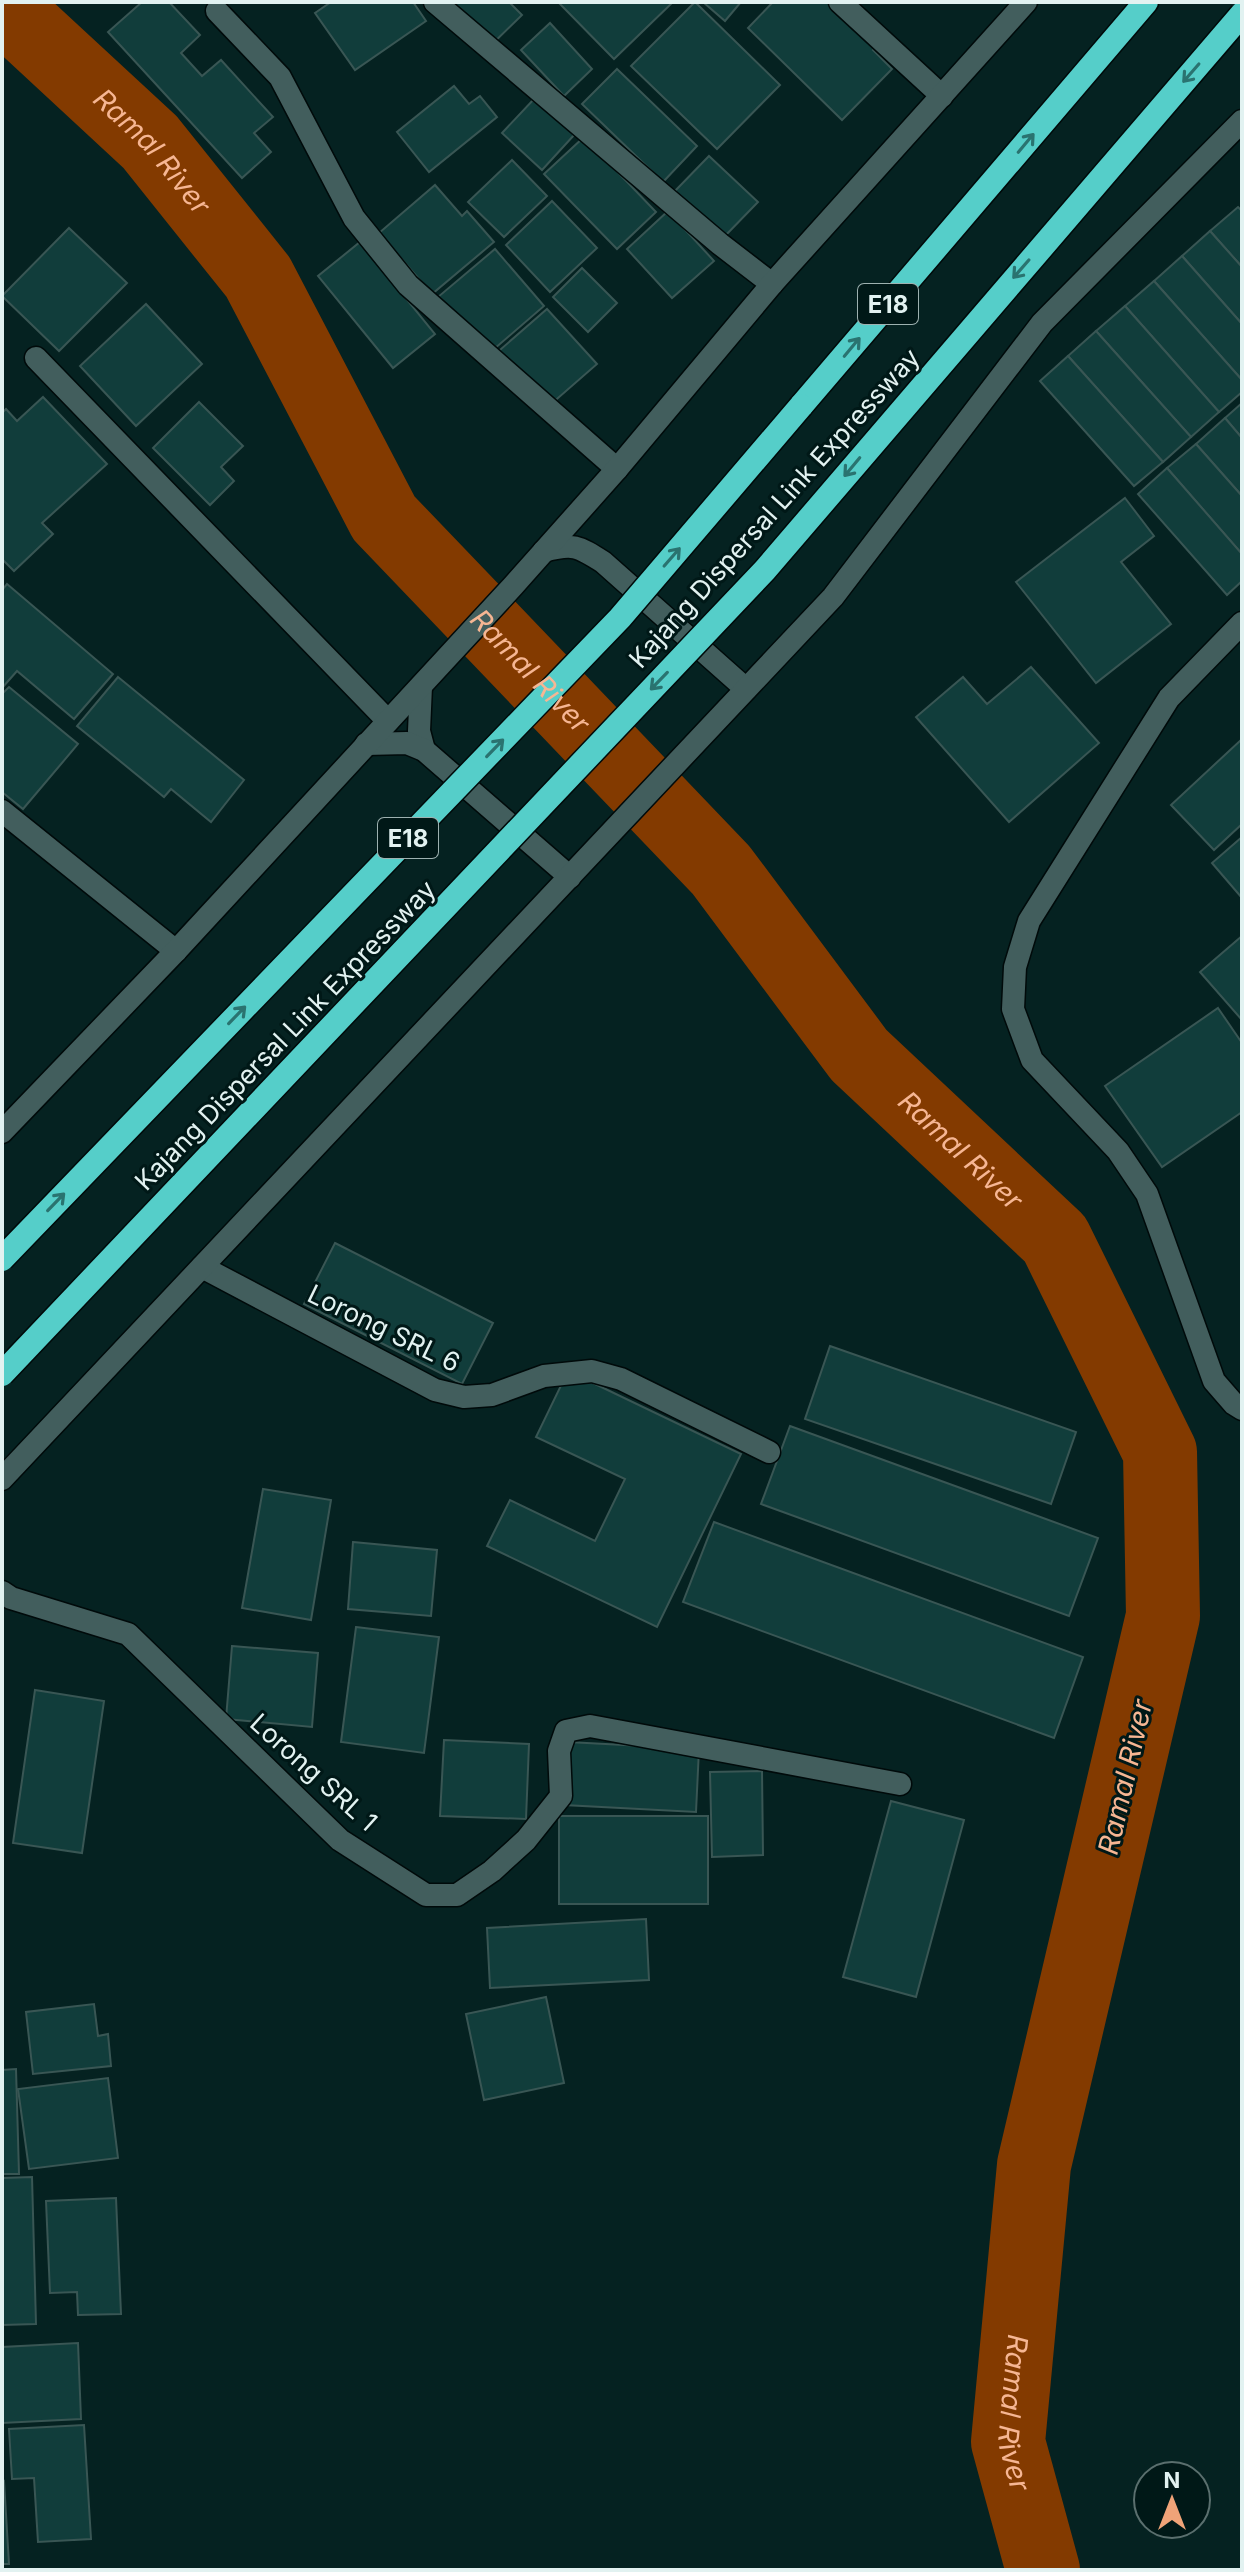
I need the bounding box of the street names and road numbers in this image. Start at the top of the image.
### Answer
road number: E18 [858,284,918,324]
street label: Kajang Dispersal Link Expressway [622,342,926,674]
road number: E18 [378,818,438,858]
street label: Kajang Dispersal Link Expressway [128,874,442,1196]
street label: Lorong SRL 6 [303,1278,465,1378]
street label: Lorong SRL 1 [244,1707,384,1837]

